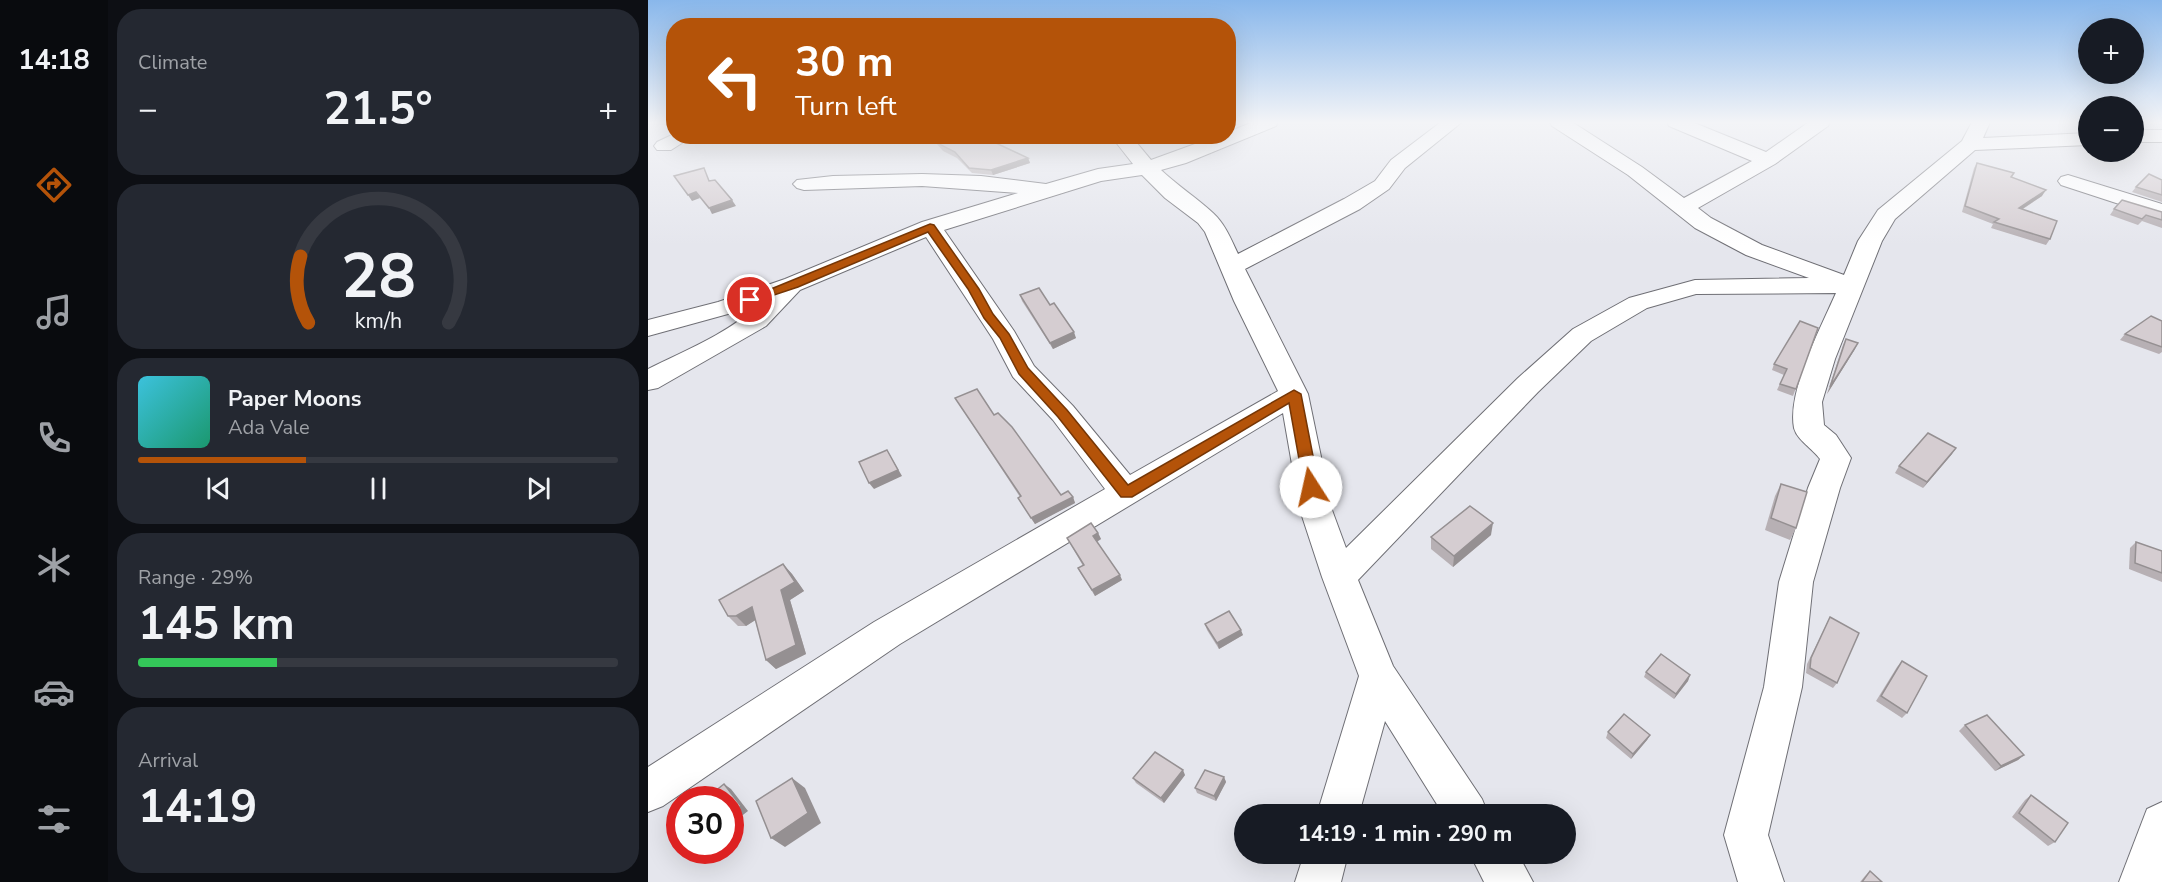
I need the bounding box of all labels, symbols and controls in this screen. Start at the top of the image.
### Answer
map controls [2078,18,2144,162]
button: + [2078,18,2144,84]
text: 30 m [795,34,894,91]
text: 14:18 [18,42,90,79]
icon: left [696,42,774,120]
text: Climate [138,49,207,76]
text: 21.5° [323,79,433,140]
text: − [138,87,158,132]
text: + [598,87,618,132]
text: Turn left [795,88,896,125]
button: − [2078,96,2144,162]
icon: directions [33,164,75,206]
text: 28 [341,235,415,320]
pin [724,274,775,325]
icon: arrive [733,283,766,316]
icon: music [33,291,75,333]
text: km/h [354,307,402,337]
text: Paper Moons [228,384,362,414]
text: Ada Vale [228,414,310,441]
icon: phone [33,417,75,459]
position arrow [1279,455,1343,519]
icon: previous [202,472,235,505]
icon: pause [362,472,395,505]
icon: next [522,472,555,505]
icon: climate [33,544,75,586]
text: Range · 29% [138,564,253,591]
text: 145 km [138,594,295,655]
icon: car [33,671,75,713]
text: Arrival [138,747,198,774]
text: 14:19 [138,777,257,838]
speed limit sign: 30 [666,786,744,864]
icon: filters [33,798,75,840]
text: 14:19 · 1 min · 290 m [1298,819,1512,849]

